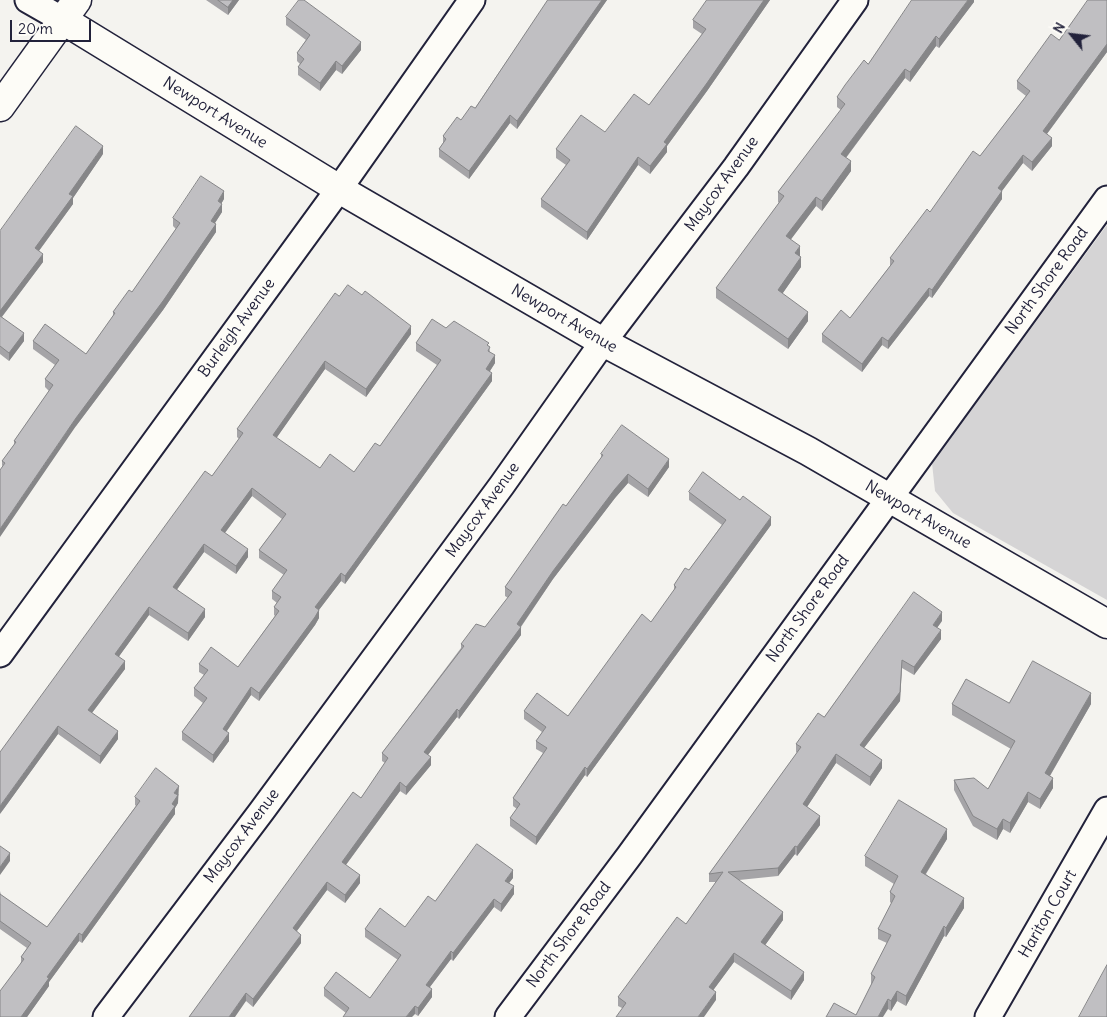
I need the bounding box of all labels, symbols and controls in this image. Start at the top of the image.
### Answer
scale bar [12,10,94,42]
north arrow [1047,10,1097,60]
text: 20 m [18,19,53,38]
text: N [1049,19,1069,36]
street label: Newport Avenue [159,73,271,153]
street label: Maycox Avenue [681,133,763,235]
street label: North Shore Road [1002,224,1092,338]
street label: Burleigh Avenue [195,275,279,381]
street label: Newport Avenue [507,281,621,357]
street label: Maycox Avenue [442,459,524,561]
street label: Newport Avenue [861,477,975,553]
street label: North Shore Road [763,552,853,666]
street label: Maycox Avenue [200,785,284,887]
street label: Hariton Court [1015,866,1081,962]
street label: North Shore Road [523,878,615,992]

